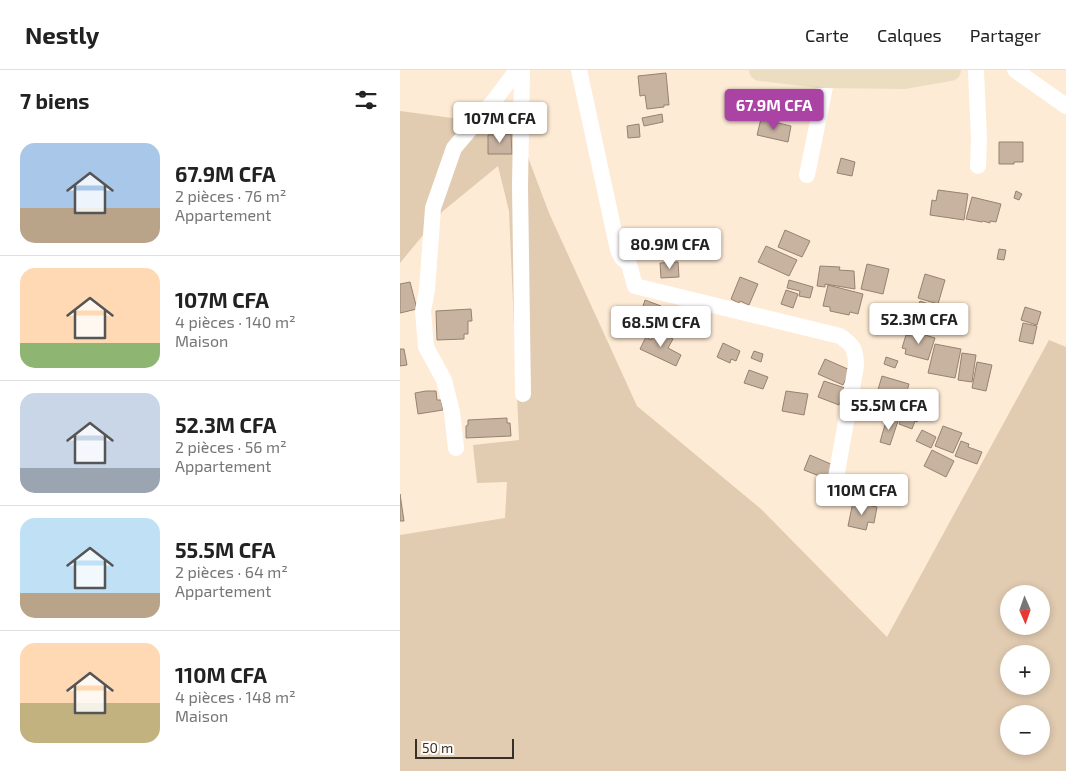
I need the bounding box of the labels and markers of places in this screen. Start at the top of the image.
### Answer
pin: 67.9M CFA [717,88,831,131]
pin: 107M CFA [448,102,552,144]
pin: 80.9M CFA [613,228,727,270]
pin: 52.3M CFA [862,302,976,345]
pin: 68.5M CFA [604,306,718,348]
pin: 55.5M CFA [832,388,946,431]
pin: 110M CFA [810,474,914,516]

